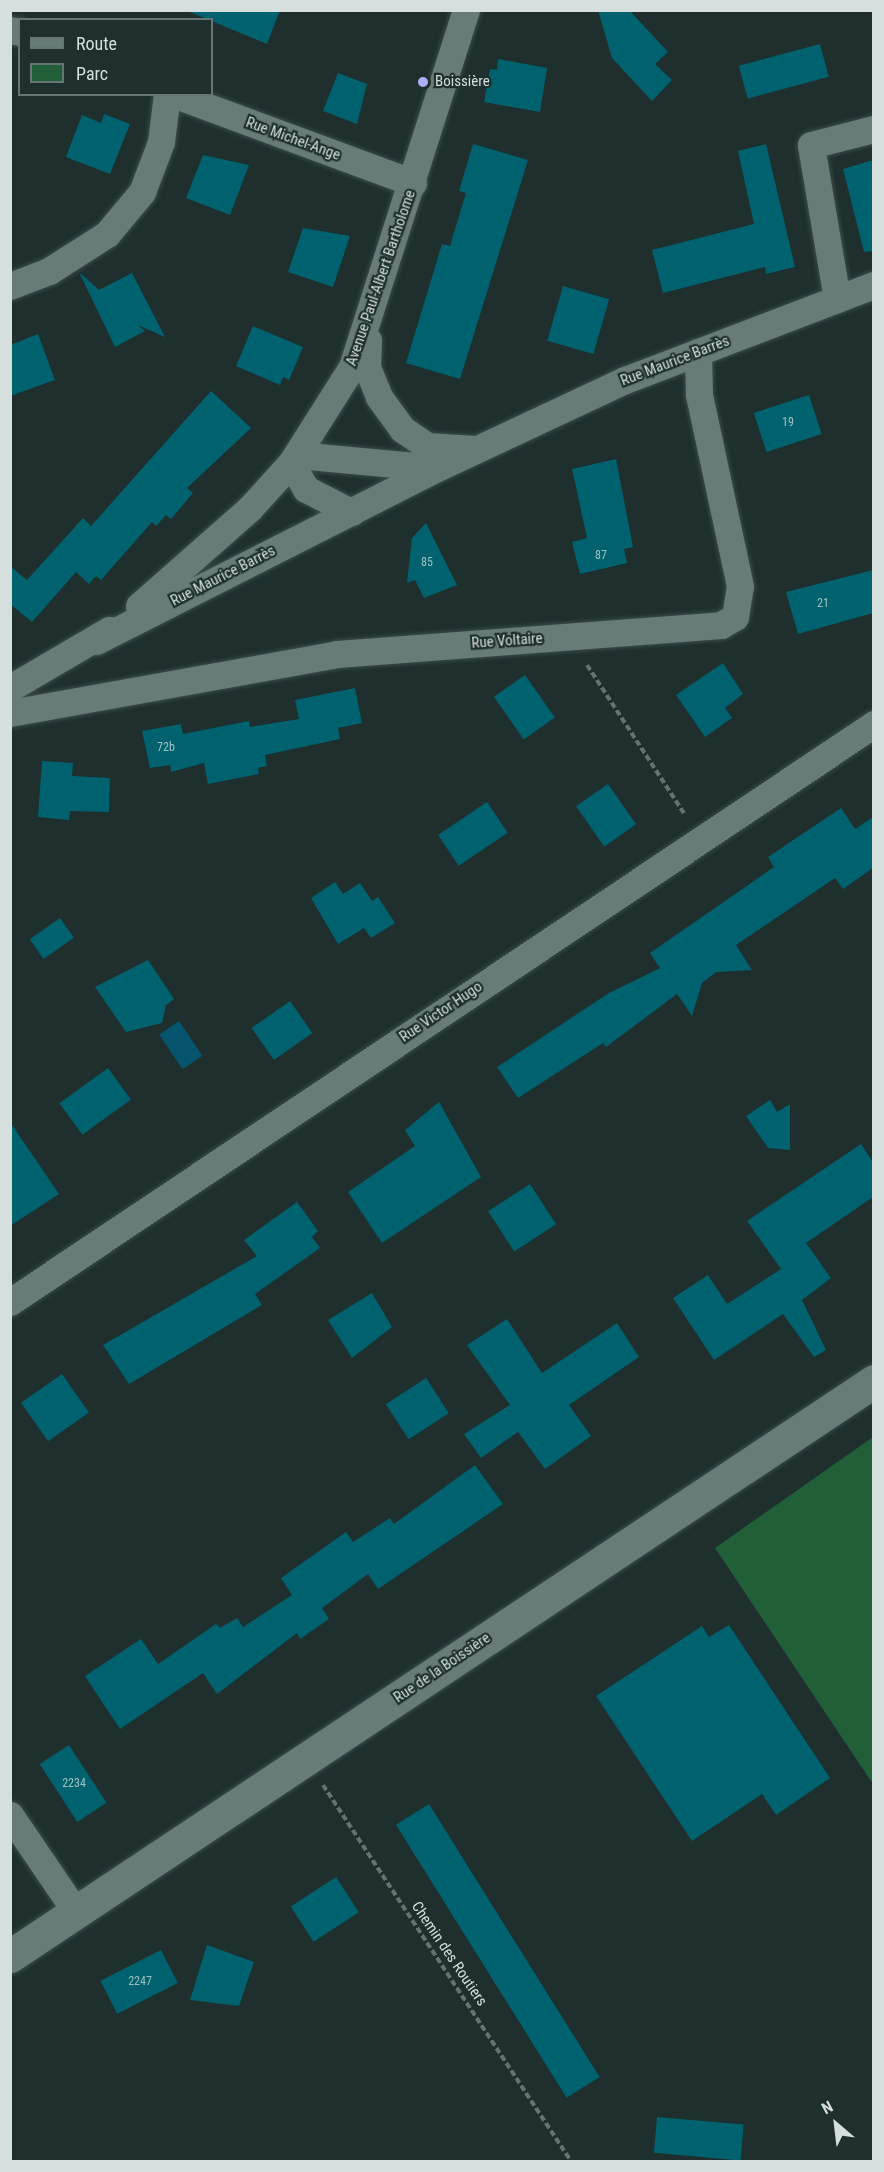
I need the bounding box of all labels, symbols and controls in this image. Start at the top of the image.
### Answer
legend [18,18,213,96]
text: Route [76,33,117,54]
text: Parc [76,63,108,84]
place label: Boissière [435,73,490,91]
marker: Boissière [416,75,430,89]
street label: Rue Michel-Ange [243,114,343,164]
street label: Avenue Paul-Albert Bartholome [342,188,420,368]
street label: Rue Maurice Barrès [618,332,732,390]
house number: 19 [782,416,794,430]
street label: Rue Maurice Barrès [168,542,278,610]
house number: 87 [595,549,607,563]
house number: 85 [421,556,433,570]
house number: 21 [817,597,829,611]
street label: Rue Voltaire [471,630,543,652]
house number: 72b [157,741,175,755]
street label: Rue Victor Hugo [396,978,486,1046]
street label: Rue de la Boissière [390,1629,494,1707]
house number: 2234 [62,1777,86,1791]
street label: Chemin des Routiers [407,1898,491,2010]
house number: 2247 [128,1975,152,1989]
north arrow [806,2094,866,2154]
text: N [819,2097,836,2118]

